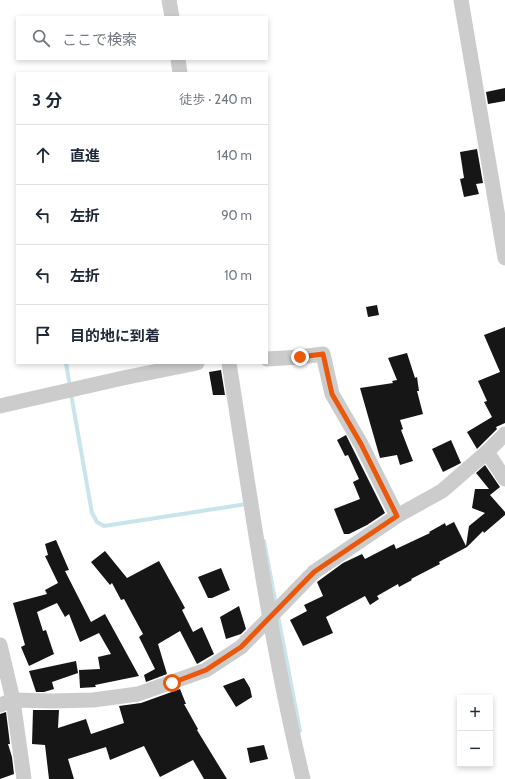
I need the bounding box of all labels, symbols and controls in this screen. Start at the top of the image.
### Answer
search box [16,16,268,60]
icon: search [30,27,52,49]
text: ここで検索 [62,31,137,49]
text: 3 分 [32,90,62,110]
text: 徒歩 · 240 m [179,91,252,107]
icon: ahead [32,144,54,166]
text: 直進 [70,147,100,165]
text: 140 m [217,147,252,163]
icon: left [32,204,54,226]
text: 左折 [70,207,100,225]
text: 90 m [221,207,252,223]
icon: left [32,264,54,286]
text: 左折 [70,267,100,285]
text: 10 m [224,267,252,283]
icon: arrive [32,324,54,346]
text: 目的地に到着 [70,327,160,345]
route end [291,348,309,366]
route start [163,674,181,692]
map controls [457,695,493,767]
button: + [457,695,493,731]
button: − [457,731,493,767]

